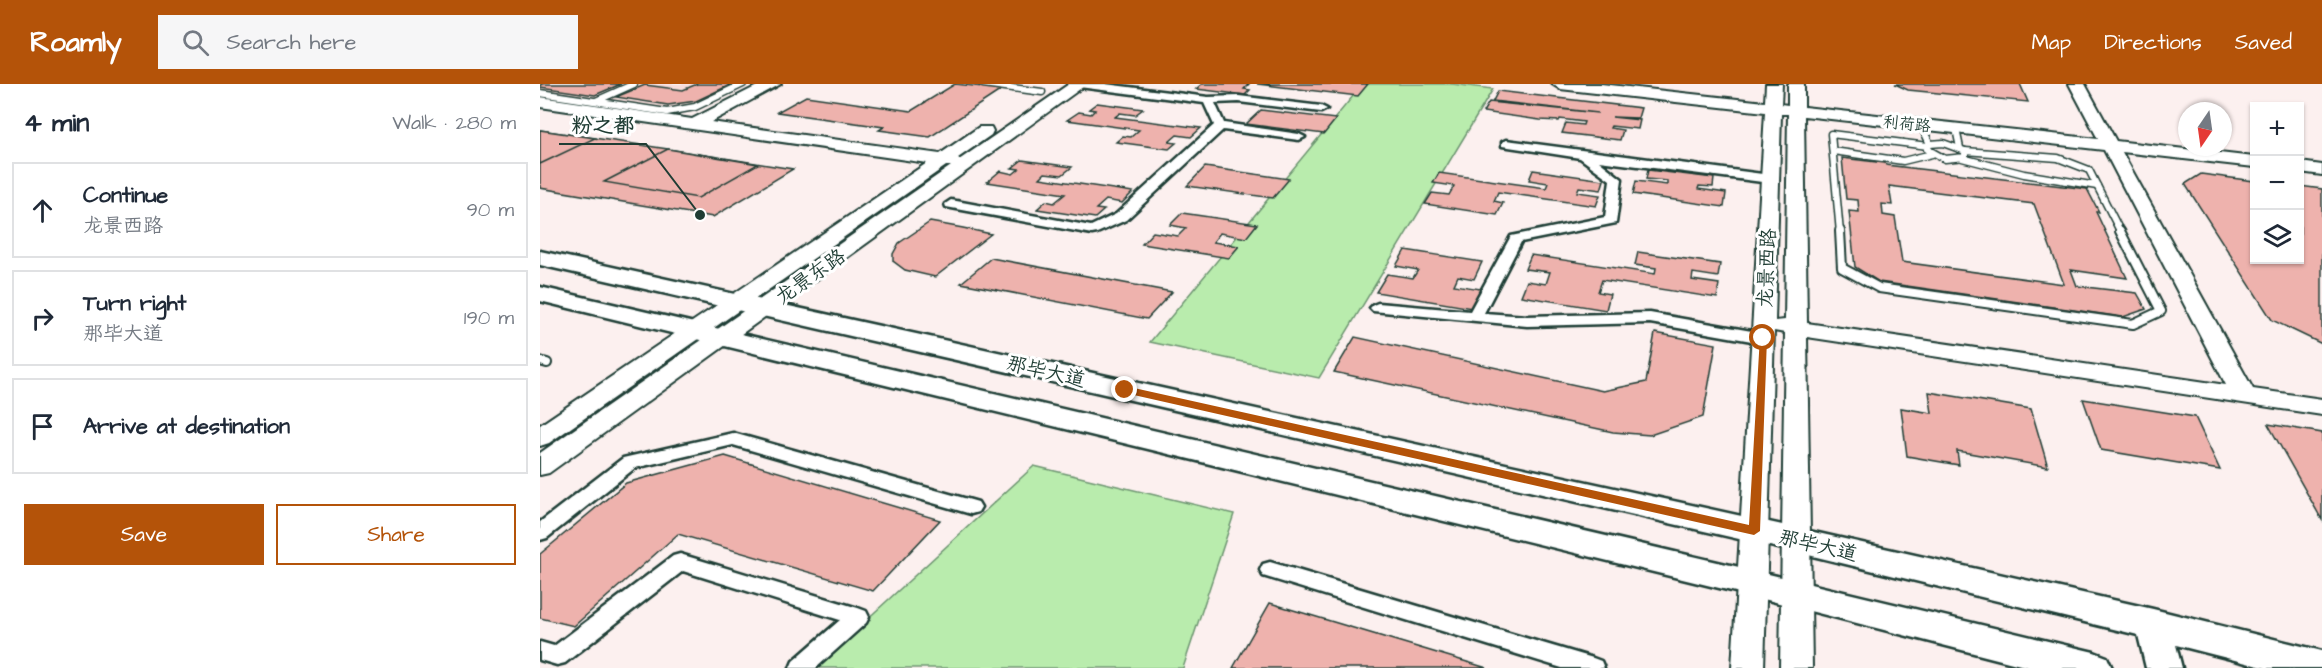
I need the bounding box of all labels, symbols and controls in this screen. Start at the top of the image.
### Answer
search box [158,15,578,69]
text: Roamly [30,23,122,62]
icon: search [179,26,212,59]
text: Search here [227,27,356,58]
text: Map [2031,28,2071,57]
text: Directions [2104,28,2202,57]
text: Saved [2235,28,2292,57]
north arrow [2178,102,2232,156]
map controls [2250,102,2304,264]
button: + [2250,102,2304,156]
text: 4 min [24,105,89,141]
callout: 粉之都 [559,105,646,144]
text: Walk · 280 m [392,109,516,137]
text: 粉之都 [572,111,635,140]
street label: 利荷路 [1882,111,1932,137]
button: − [2250,156,2304,210]
text: Continue [83,180,168,211]
icon: ahead [26,194,59,227]
text: 90 m [466,196,514,224]
button: layers [2250,210,2304,264]
text: 龙景西路 [83,212,163,240]
street label: 龙景西路 [1751,226,1783,309]
street label: 龙景东路 [770,242,852,311]
text: Turn right [83,288,186,319]
icon: right [26,302,59,335]
text: 190 m [464,304,514,332]
text: 那毕大道 [83,320,163,348]
route start [1749,324,1775,350]
street label: 那毕大道 [1004,349,1088,395]
route end [1111,376,1137,402]
icon: arrive [26,410,59,443]
text: Arrive at destination [83,411,290,442]
button: Save [24,504,264,565]
button: Share [276,504,516,565]
street label: 那毕大道 [1776,523,1860,569]

